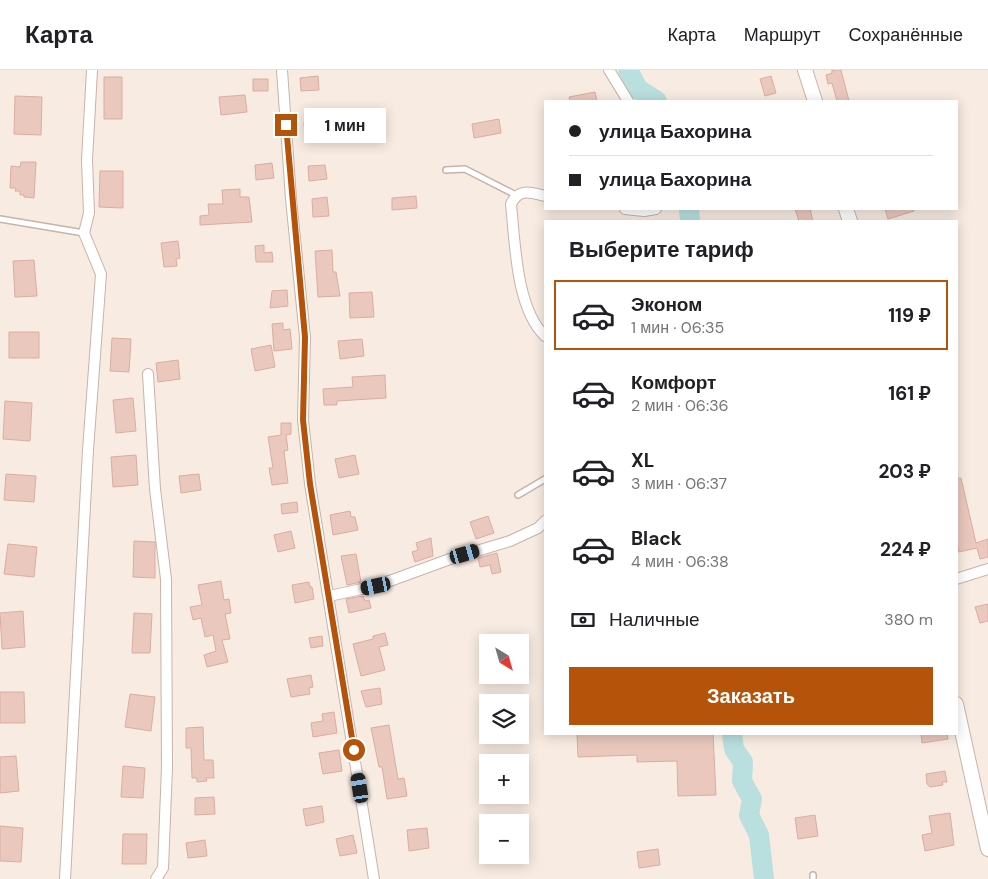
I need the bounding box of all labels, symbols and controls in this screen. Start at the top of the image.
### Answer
text: Карта [25,19,93,50]
text: Карта [668,23,716,47]
text: Маршрут [744,23,820,47]
text: Сохранённые [848,23,963,47]
callout: 1 мин [304,108,386,142]
route end [275,114,297,136]
text: 1 мин [325,115,365,136]
text: улица Бахорина [599,119,751,144]
text: улица Бахорина [599,167,751,192]
text: Выберите тариф [569,235,754,264]
text: Эконом [631,292,702,317]
icon: car [571,293,616,338]
text: 119 ₽ [888,303,931,328]
text: 1 мин · 06:35 [631,317,724,338]
text: Комфорт [631,370,716,395]
icon: car [571,371,616,416]
text: 161 ₽ [888,381,931,406]
text: 2 мин · 06:36 [631,395,729,416]
text: XL [631,448,654,473]
icon: car [571,449,616,494]
text: 203 ₽ [878,459,931,484]
text: 3 мин · 06:37 [631,473,727,494]
text: Black [631,526,682,551]
icon: car [571,527,616,572]
text: 224 ₽ [880,537,931,562]
car [448,543,481,565]
text: 4 мин · 06:38 [631,551,729,572]
car [359,576,392,596]
icon: cash [569,606,597,634]
text: Наличные [609,607,700,632]
text: 380 m [884,609,933,630]
north arrow [479,634,529,684]
map controls [479,634,529,864]
button: Заказать [569,667,933,725]
button: layers [479,694,529,744]
route start [343,739,365,761]
button: + [479,754,529,804]
car [350,772,369,804]
button: − [479,814,529,864]

